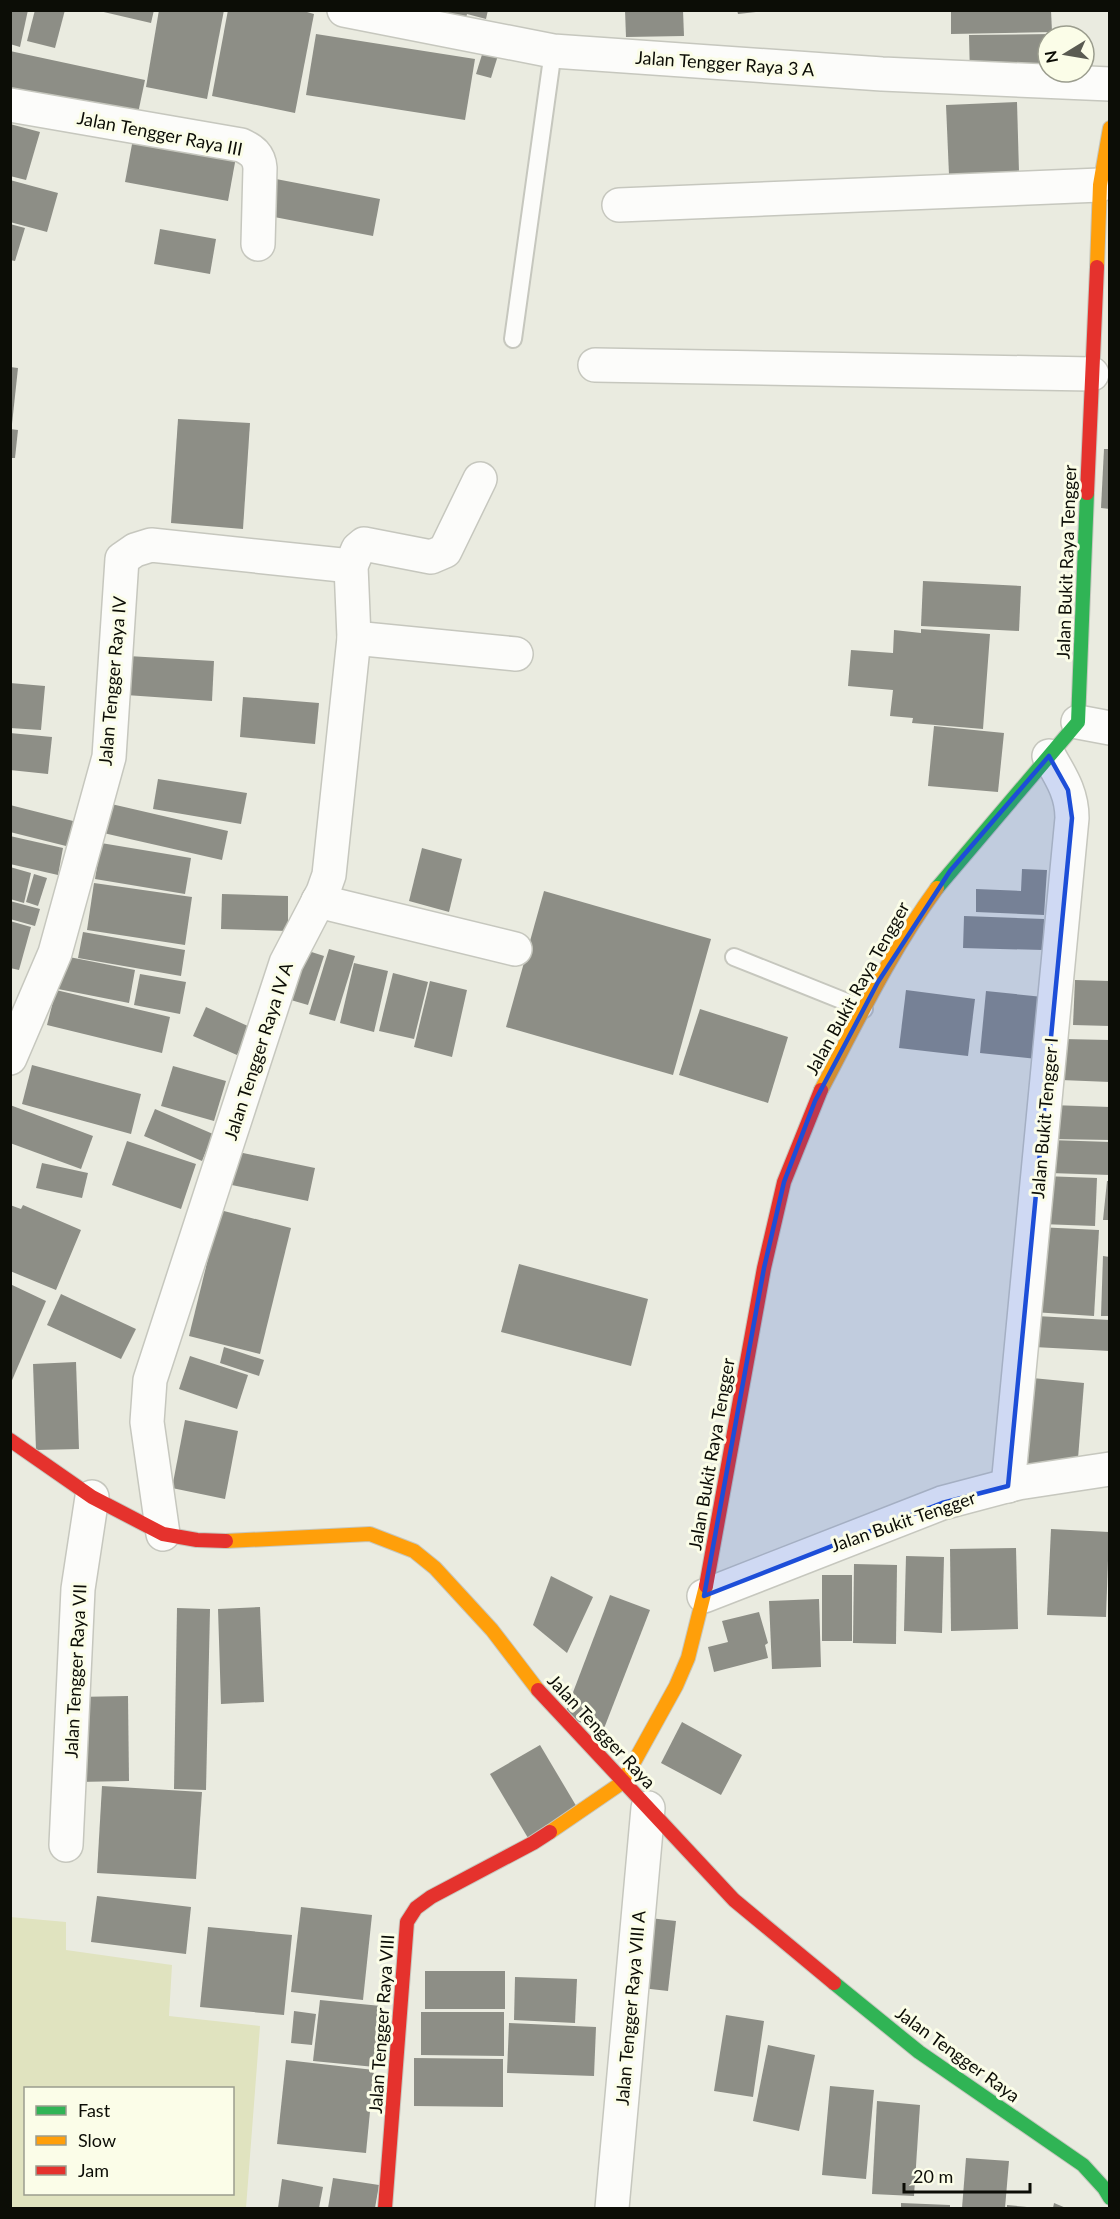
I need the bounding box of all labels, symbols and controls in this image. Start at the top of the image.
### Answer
north arrow [1036,24,1096,84]
street label: Jalan Tengger Raya 3 A [635,46,816,80]
text: N [1040,49,1061,65]
street label: Jalan Tengger Raya III [75,106,245,160]
street label: Jalan Bukit Raya Tengger [1052,464,1080,660]
street label: Jalan Tengger Raya IV [94,595,130,767]
street label: Jalan Bukit Raya Tengger [800,897,914,1078]
street label: Jalan Tengger Raya IV A [219,959,297,1143]
street label: Jalan Bukit Tengger I [1026,1037,1062,1199]
street label: Jalan Bukit Raya Tengger [683,1356,739,1552]
street label: Jalan Bukit Tengger [828,1486,979,1556]
street label: Jalan Tengger Raya VII [59,1583,91,1759]
street label: Jalan Tengger Raya [543,1669,661,1793]
street label: Jalan Tengger Raya VIII A [611,1909,650,2106]
street label: Jalan Tengger Raya VIII [364,1934,398,2114]
street label: Jalan Tengger Raya [892,2002,1024,2106]
legend [24,2087,234,2195]
text: Fast [78,2099,111,2121]
text: Slow [78,2129,116,2151]
scale bar [904,2156,1030,2194]
text: Jam [78,2159,109,2181]
text: 20 m [913,2165,953,2187]

